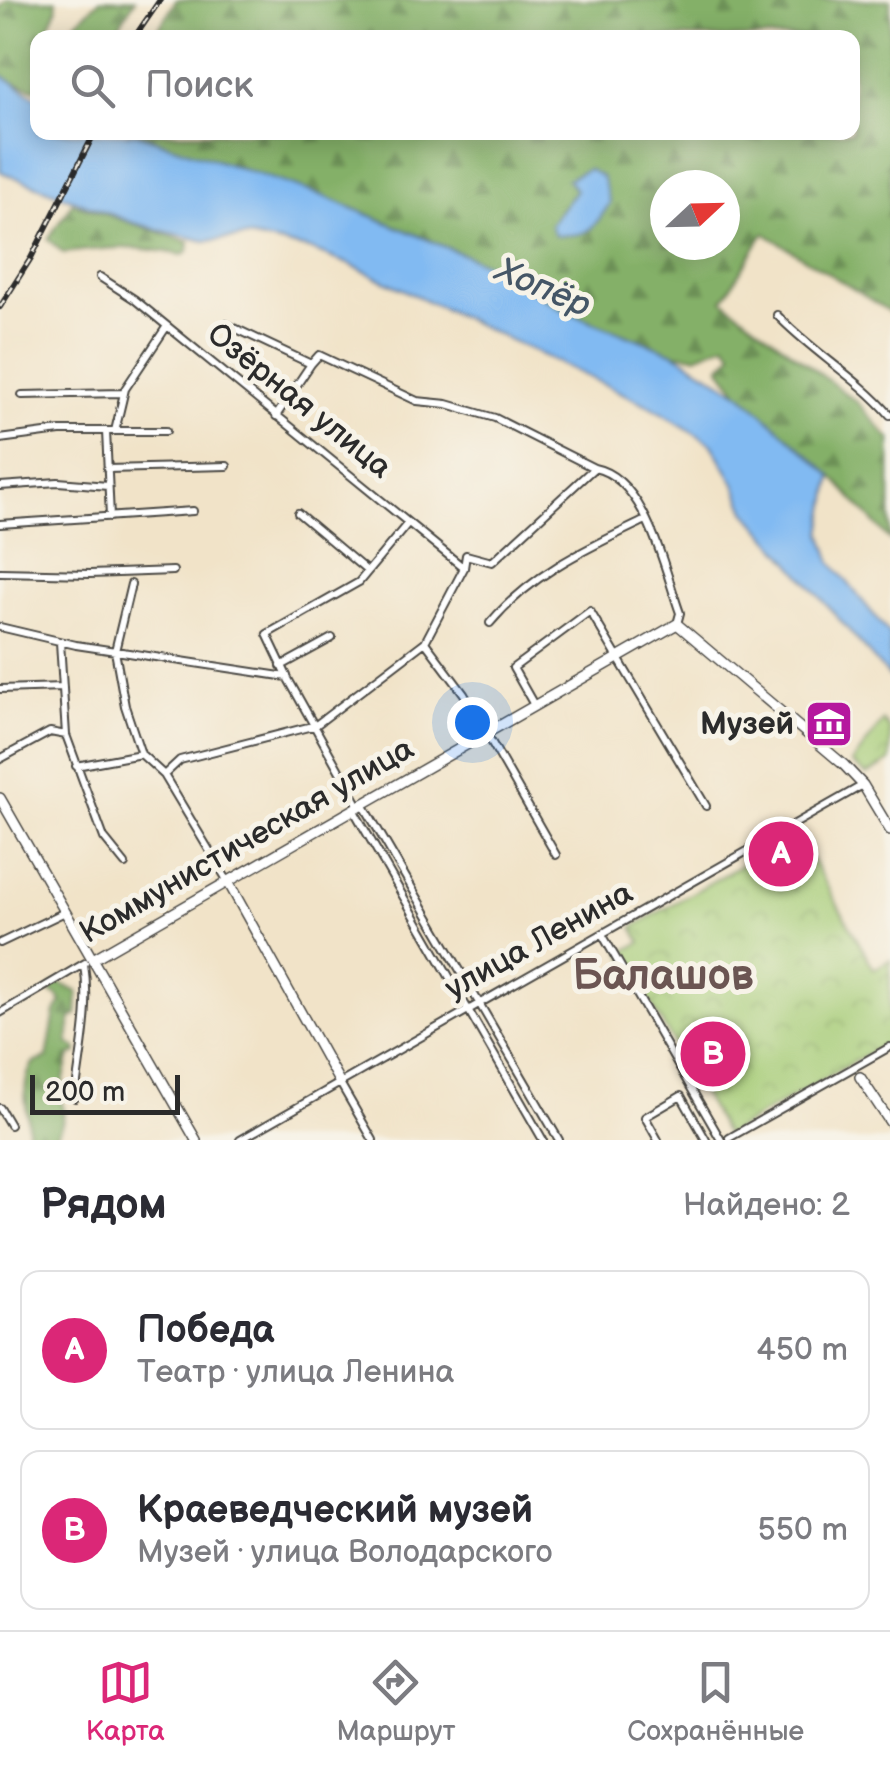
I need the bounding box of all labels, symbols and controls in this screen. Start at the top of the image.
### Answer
search box [30,30,860,140]
icon: search [65,58,120,113]
text: Поиск [145,63,253,108]
north arrow [650,170,740,260]
water label: Хопёр [487,248,597,327]
street label: Озёрная улица [199,315,399,487]
your location [447,697,498,748]
museum icon: Музей [803,698,855,750]
place label: Музей [700,705,794,744]
street label: Коммунистическая улица [73,729,421,953]
pin: A [748,816,814,892]
street label: улица Ленина [438,873,640,1009]
district label: Балашов [572,951,754,1002]
pin: B [680,1016,746,1092]
scale bar [30,1070,180,1114]
text: 200 m [45,1076,125,1109]
text: Рядом [40,1180,167,1231]
text: Найдено: 2 [683,1186,850,1225]
text: Победа [137,1308,274,1353]
text: A [65,1331,84,1370]
text: 450 m [756,1331,848,1370]
text: Театр · улица Ленина [137,1353,454,1392]
text: Краеведческий музей [137,1488,533,1533]
text: B [63,1511,86,1550]
text: 550 m [757,1511,848,1550]
text: Музей · улица Володарского [137,1533,552,1572]
tab: Карта [86,1655,165,1748]
tab: Маршрут [336,1655,456,1748]
tab: Сохранённые [627,1655,804,1748]

